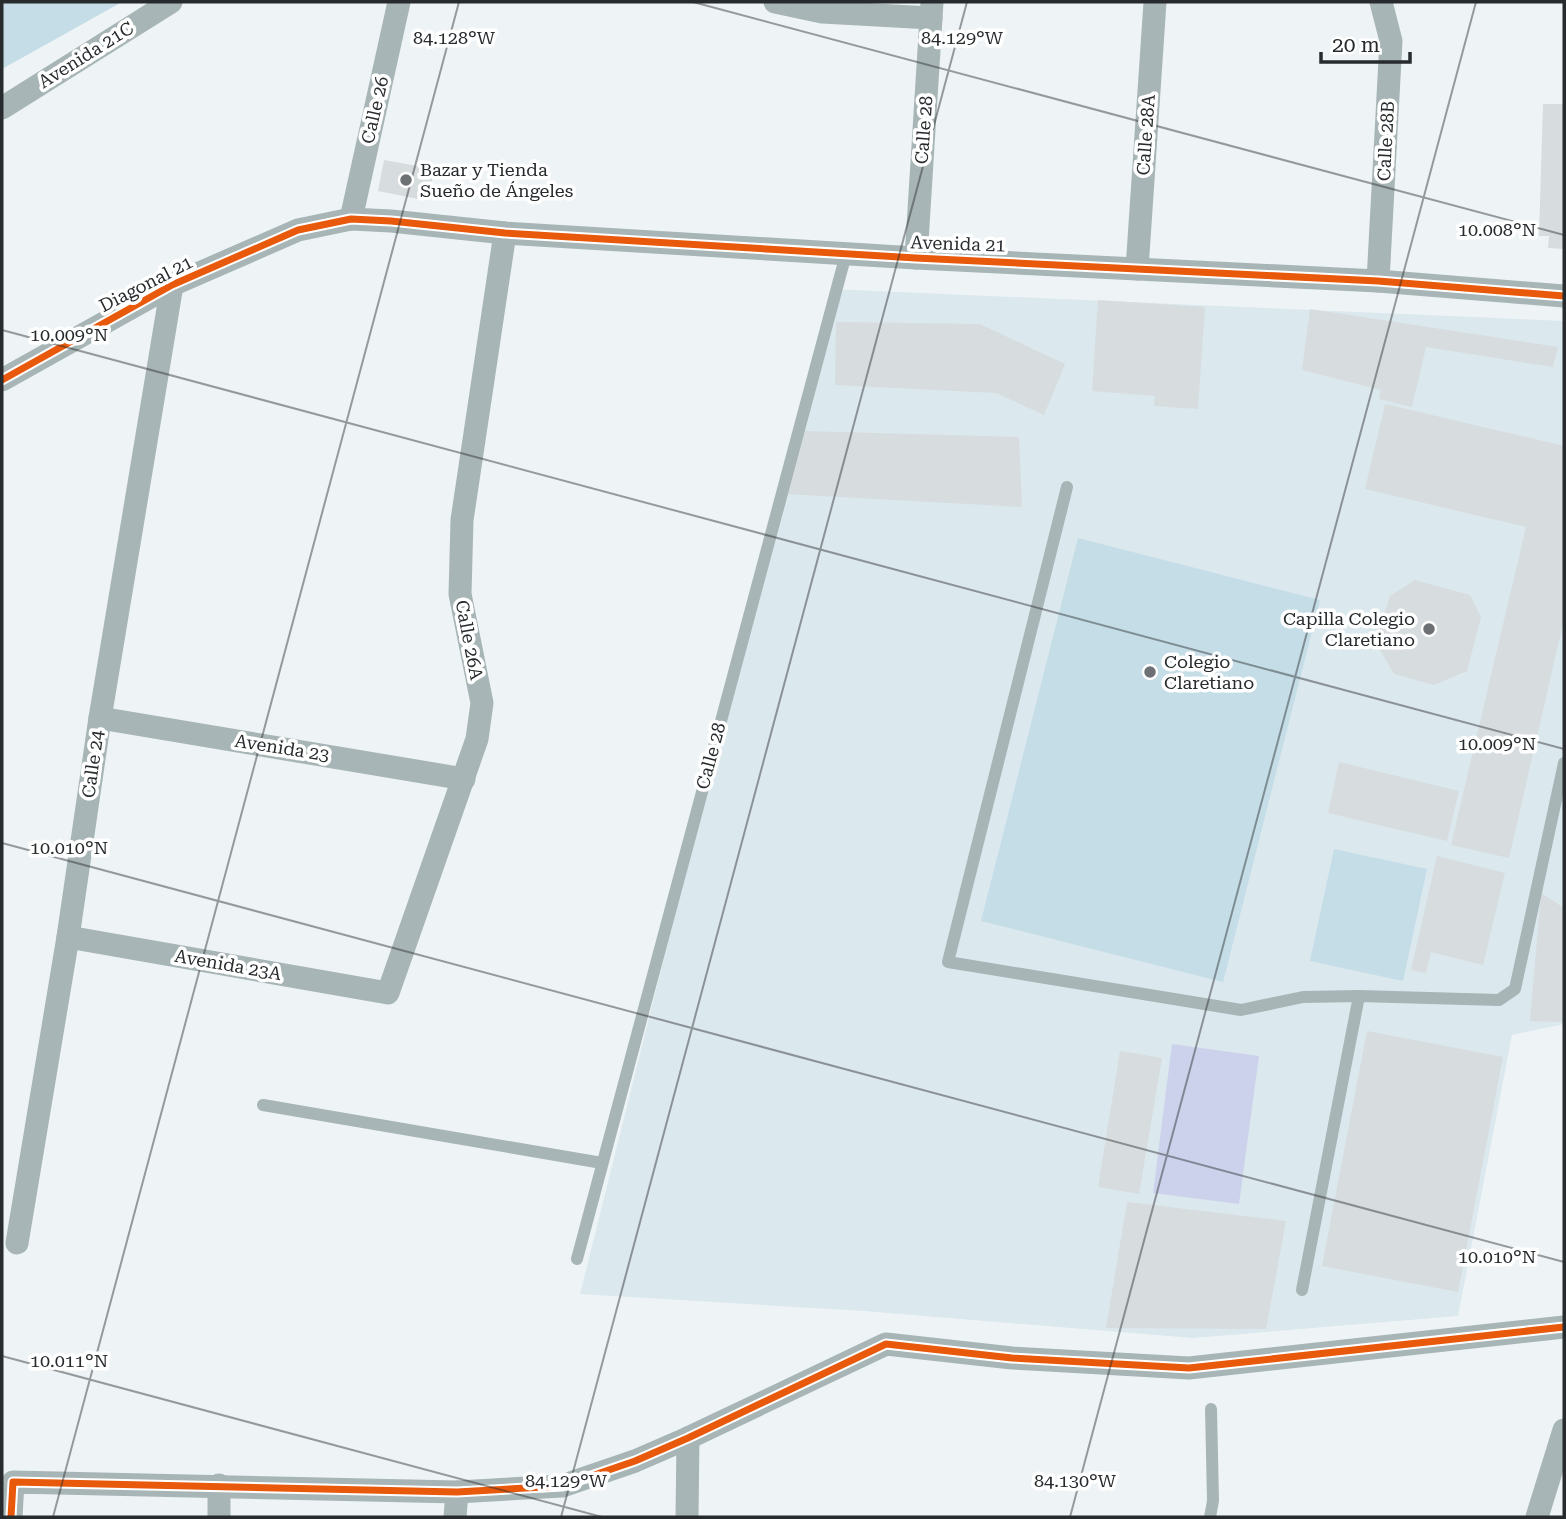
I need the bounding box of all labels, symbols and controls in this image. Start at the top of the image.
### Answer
street label: Avenida 21C [34,17,137,92]
scale bar [1321,21,1410,65]
text: 84.128°W [413,27,496,48]
text: 84.129°W [921,27,1004,48]
text: 20 m [1332,33,1380,57]
street label: Calle 26 [357,74,392,146]
street label: Calle 28A [1132,93,1159,176]
street label: Calle 28 [911,95,936,165]
street label: Calle 28B [1373,100,1398,182]
place label: Bazar y Tienda Sueño de Ángeles [420,159,573,201]
marker: Bazar y Tienda Sueño de Ángeles [398,172,414,188]
text: 10.008°N [1458,219,1536,240]
street label: Avenida 21 [910,231,1006,256]
street label: Diagonal 21 [96,251,196,316]
text: 10.009°N [30,324,108,345]
street label: Calle 26A [451,598,488,682]
place label: Capilla Colegio Claretiano [1283,608,1415,650]
marker: Capilla Colegio Claretiano [1421,621,1437,637]
place label: Colegio Claretiano [1164,651,1254,693]
marker: Colegio Claretiano [1142,664,1158,680]
street label: Calle 28 [692,720,730,792]
street label: Calle 24 [77,729,108,799]
street label: Avenida 23 [233,730,331,765]
text: 10.009°N [1458,733,1536,754]
text: 10.010°N [30,837,108,858]
street label: Avenida 23A [173,945,283,984]
text: 10.010°N [1458,1246,1536,1267]
text: 10.011°N [30,1350,108,1371]
text: 84.129°W [525,1470,608,1491]
text: 84.130°W [1034,1470,1117,1491]

